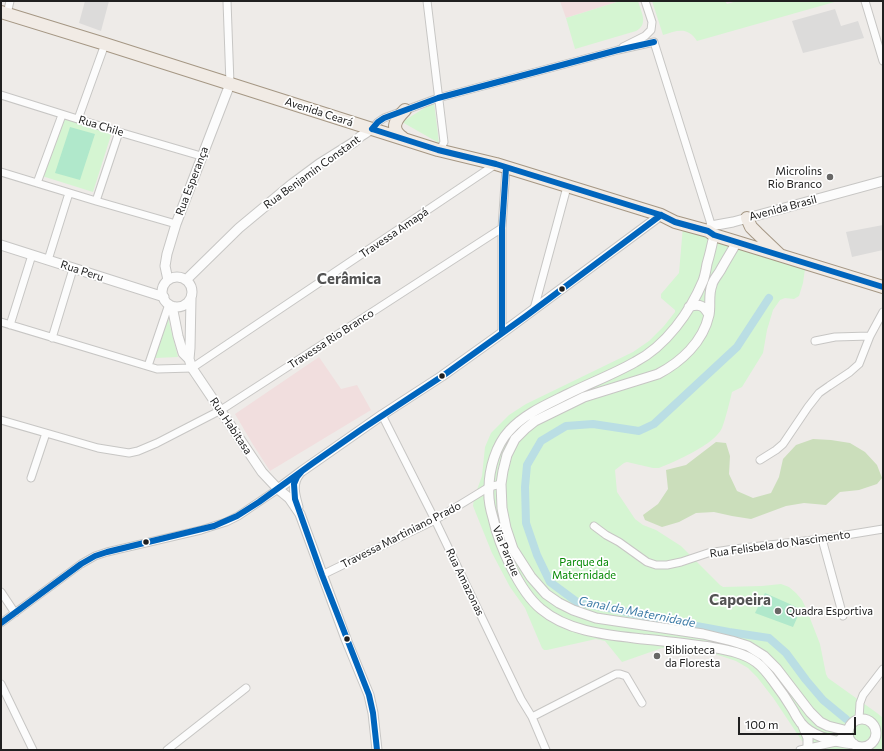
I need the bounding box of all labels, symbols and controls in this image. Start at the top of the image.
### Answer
street label: Avenida Ceará [283,95,355,129]
street label: Rua Chile [77,113,125,139]
street label: Rua Benjamin Constant [261,132,363,212]
street label: Rua Esperança [173,145,211,217]
place label: Microlins Rio Branco [768,164,822,190]
marker: Microlins Rio Branco [825,172,835,182]
street label: Avenida Brasil [748,193,818,223]
street label: Travessa Amapá [357,205,431,261]
street label: Rua Peru [59,258,105,284]
district label: Cerâmica [317,270,381,288]
unlabelled marker [557,284,567,294]
street label: Travessa Rio Branco [286,306,376,372]
unlabelled marker [437,371,447,381]
street label: Rua Habitasa [207,395,255,457]
street label: Travessa Martiniano Prado [339,499,463,571]
street label: Via Parque [489,524,523,578]
street label: Rua Felisbela do Nascimento [709,528,851,560]
unlabelled marker [141,537,151,547]
street label: Rua Amazonas [443,546,487,618]
park label: Parque da Maternidade [552,555,616,581]
district label: Capoeira [709,591,771,609]
water label: Canal da Maternidade [577,594,697,630]
place label: Quadra Esportiva [786,604,873,618]
marker: Quadra Esportiva [773,606,783,616]
unlabelled marker [342,634,352,644]
place label: Biblioteca da Floresta [665,643,720,669]
marker: Biblioteca da Floresta [652,651,662,661]
scale bar [740,709,858,735]
text: 100 m [745,717,779,731]

